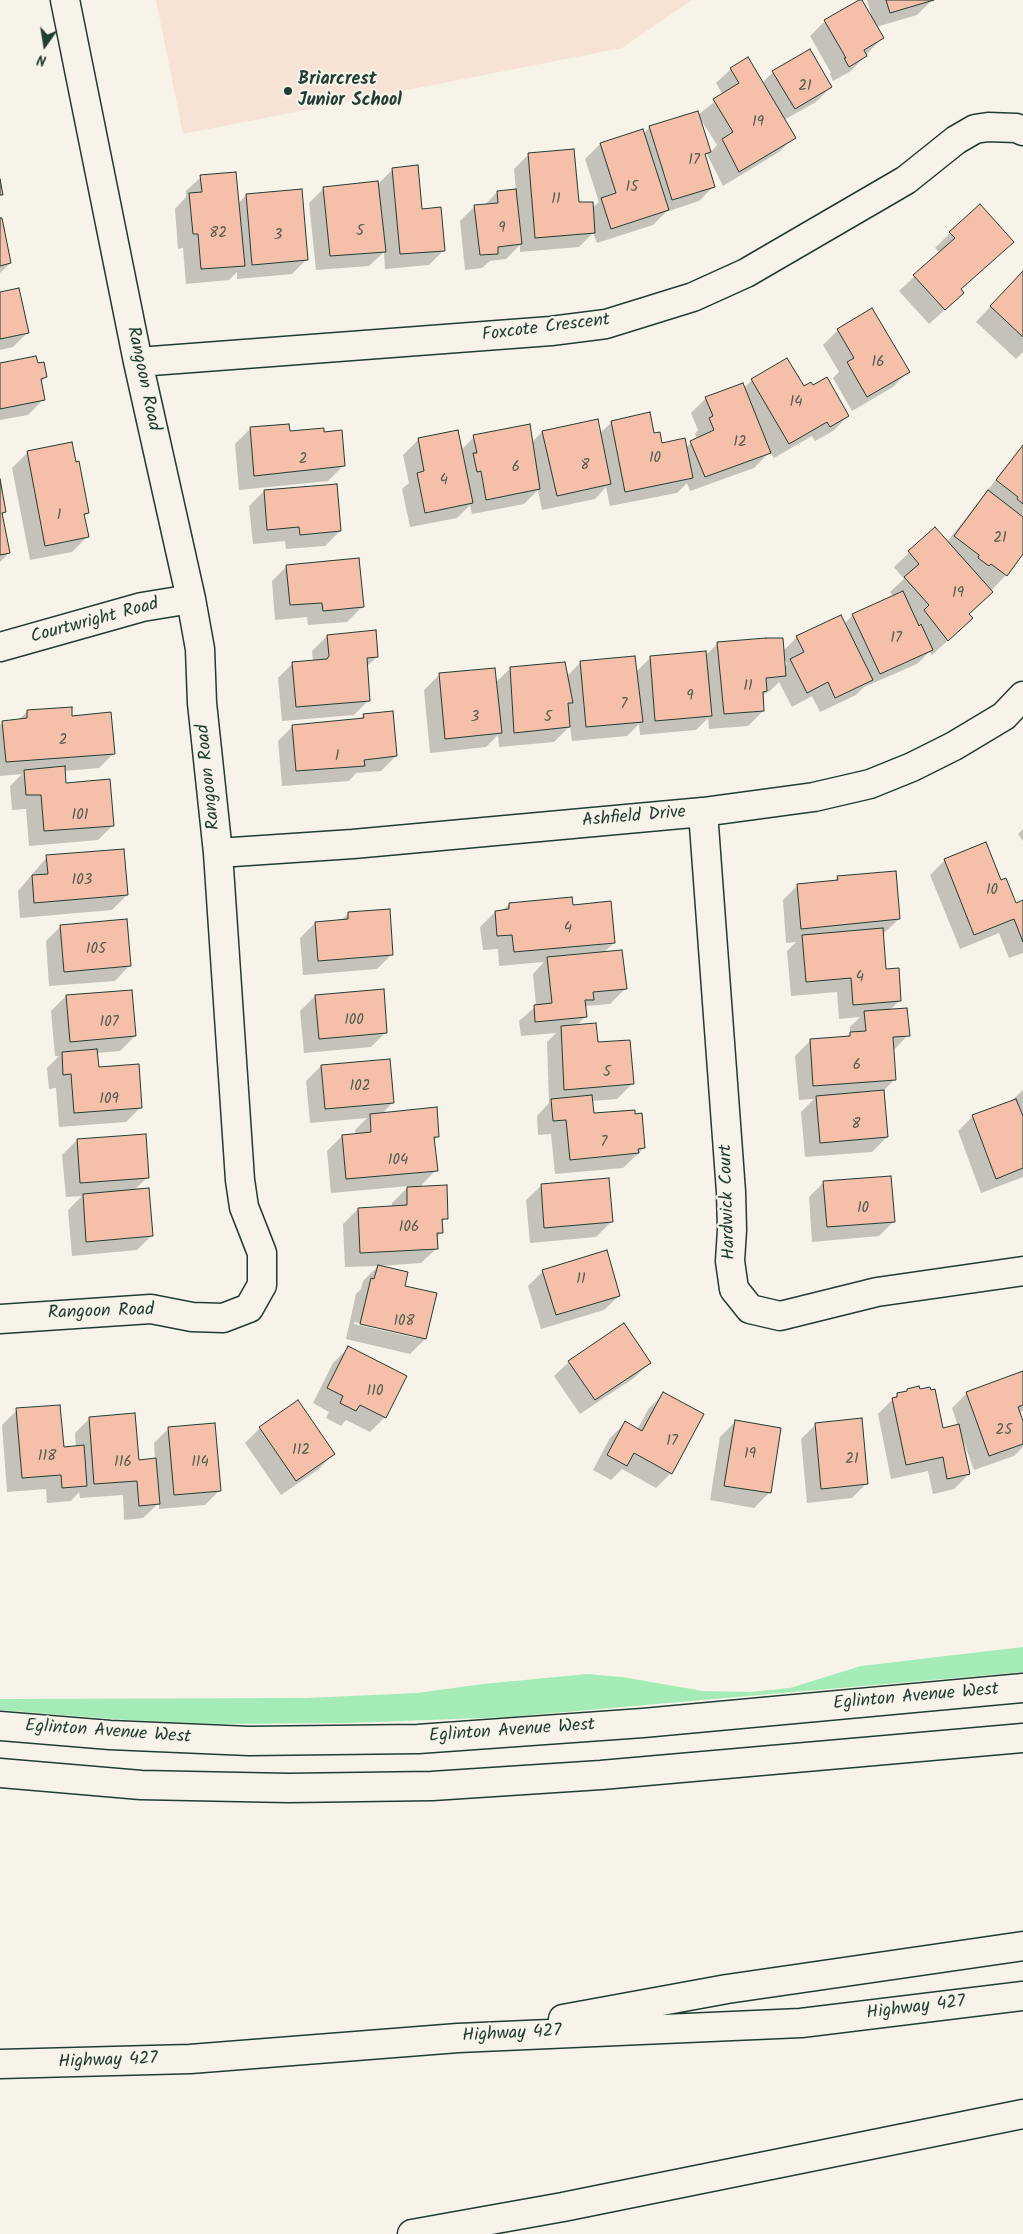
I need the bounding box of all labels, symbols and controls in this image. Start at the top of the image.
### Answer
north arrow [20,20,70,70]
text: N [35,48,48,71]
place label: Briarcrest Junior School [298,70,402,112]
house number: 21 [798,78,812,96]
marker: Briarcrest Junior School [282,85,294,97]
house number: 19 [752,114,764,132]
house number: 17 [688,152,700,170]
house number: 15 [626,179,638,197]
house number: 11 [551,191,561,209]
house number: 9 [498,220,506,238]
house number: 5 [356,223,364,241]
house number: 82 [209,225,227,243]
house number: 3 [274,227,282,245]
street label: Foxcote Crescent [481,310,611,348]
street label: Rangoon Road [120,325,164,433]
house number: 16 [871,354,885,372]
house number: 14 [790,394,802,412]
house number: 12 [733,434,747,452]
house number: 10 [649,450,661,468]
house number: 2 [299,451,307,469]
house number: 8 [580,457,590,475]
house number: 6 [512,459,520,477]
house number: 4 [440,472,448,490]
house number: 1 [57,507,61,525]
house number: 21 [993,530,1007,548]
house number: 19 [952,585,964,603]
street label: Courtwright Road [29,595,161,649]
house number: 17 [890,630,902,648]
house number: 11 [743,678,753,696]
house number: 9 [686,688,694,706]
house number: 7 [621,696,627,714]
house number: 3 [471,709,479,727]
house number: 5 [544,709,552,727]
street label: Rangoon Road [194,723,226,831]
house number: 2 [59,732,67,750]
house number: 1 [335,748,339,766]
street label: Ashfield Drive [581,803,687,833]
house number: 101 [72,807,88,825]
house number: 103 [72,872,92,890]
house number: 10 [986,882,998,900]
house number: 4 [564,920,572,938]
house number: 105 [86,941,106,959]
house number: 4 [856,969,864,987]
house number: 100 [344,1012,364,1030]
house number: 107 [99,1014,119,1032]
house number: 6 [853,1057,861,1075]
house number: 5 [603,1064,611,1082]
house number: 102 [350,1078,370,1096]
house number: 109 [99,1091,119,1109]
house number: 8 [851,1116,861,1134]
house number: 7 [601,1134,607,1152]
street label: Hardwick Court [716,1144,742,1260]
house number: 104 [388,1152,408,1170]
house number: 10 [857,1200,869,1218]
house number: 106 [399,1219,419,1237]
house number: 11 [576,1271,586,1289]
street label: Rangoon Road [48,1300,154,1326]
house number: 108 [393,1313,415,1331]
house number: 110 [367,1383,383,1401]
house number: 25 [996,1422,1012,1440]
house number: 17 [666,1433,678,1451]
house number: 112 [292,1442,310,1460]
house number: 19 [744,1446,756,1464]
house number: 118 [38,1448,56,1466]
house number: 21 [845,1451,859,1469]
house number: 116 [114,1454,132,1472]
house number: 114 [191,1454,209,1472]
street label: Eglinton Avenue West [832,1680,1000,1716]
street label: Eglinton Avenue West [428,1715,596,1749]
street label: Eglinton Avenue West [24,1716,192,1750]
street label: Highway 427 [865,1992,967,2026]
street label: Highway 427 [462,2022,562,2048]
street label: Highway 427 [58,2049,158,2075]

